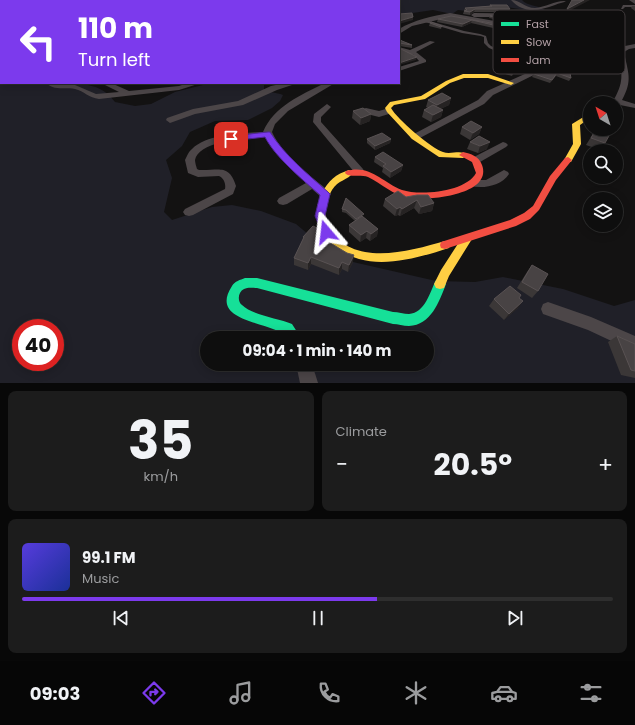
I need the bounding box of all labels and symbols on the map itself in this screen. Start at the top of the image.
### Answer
legend [493,10,625,74]
text: Fast [526,16,549,32]
text: Slow [526,34,551,50]
text: Jam [526,52,551,68]
north arrow [583,96,623,136]
pin [214,122,248,156]
position arrow [305,211,347,253]
speed limit sign: 40 [12,319,64,371]

